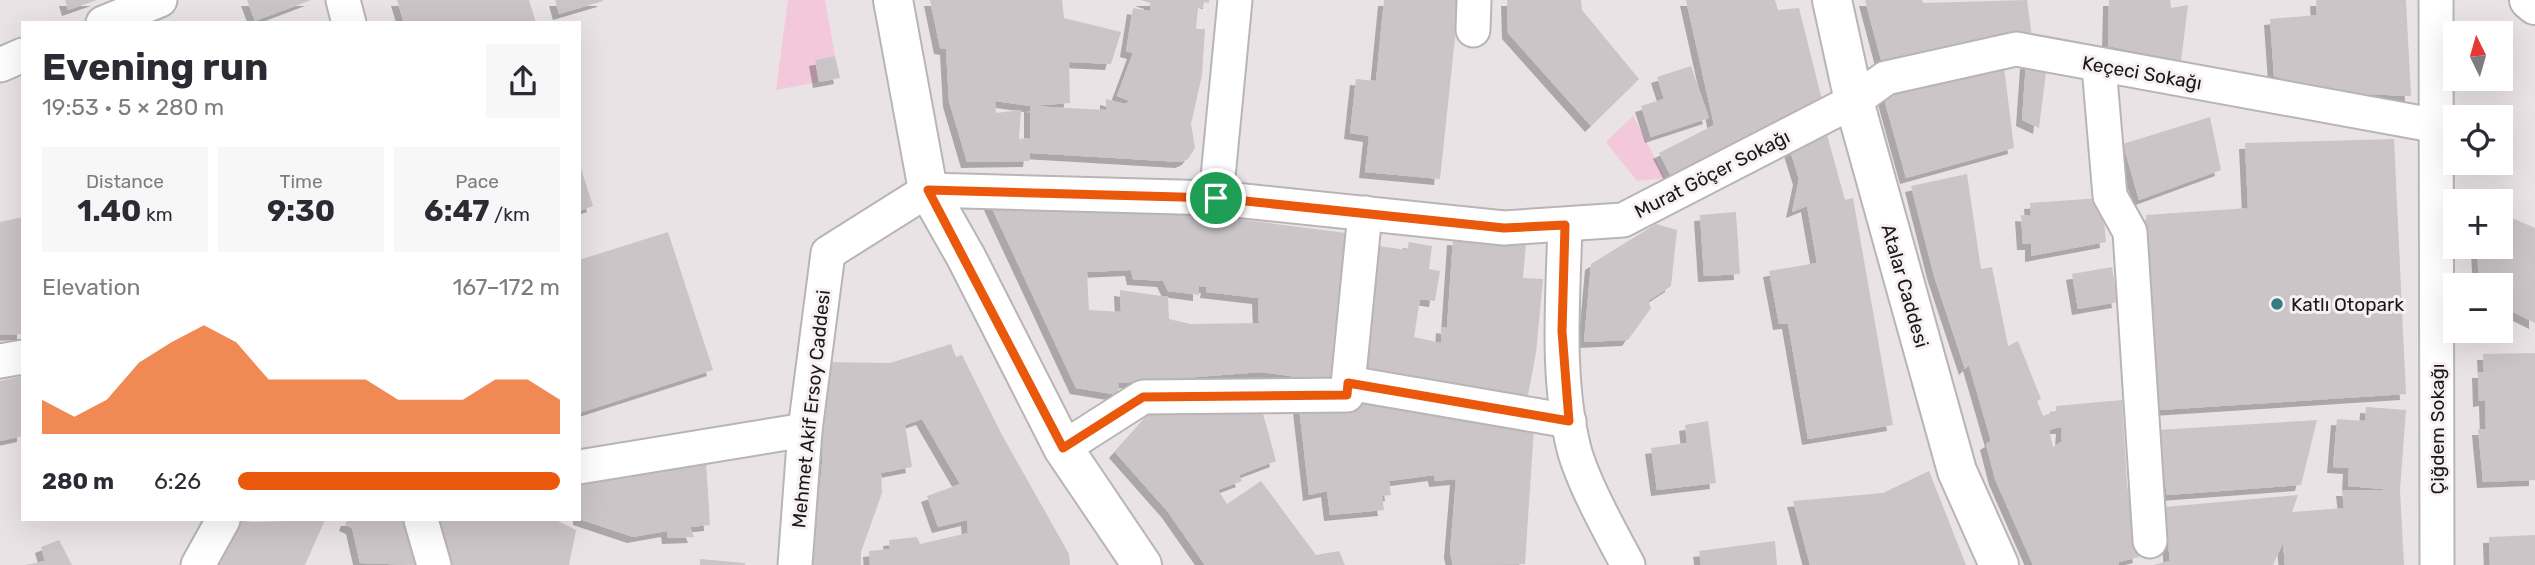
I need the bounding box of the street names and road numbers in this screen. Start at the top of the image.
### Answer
street label: Keçeci Sokağı [2080,51,2204,95]
street label: Murat Göçer Sokağı [1630,125,1794,223]
street label: Atalar Caddesi [1876,222,1934,350]
street label: Mehmet Akif Ersoy Caddesi [787,289,835,529]
street label: Çiğdem Sokağı [2426,364,2449,494]

